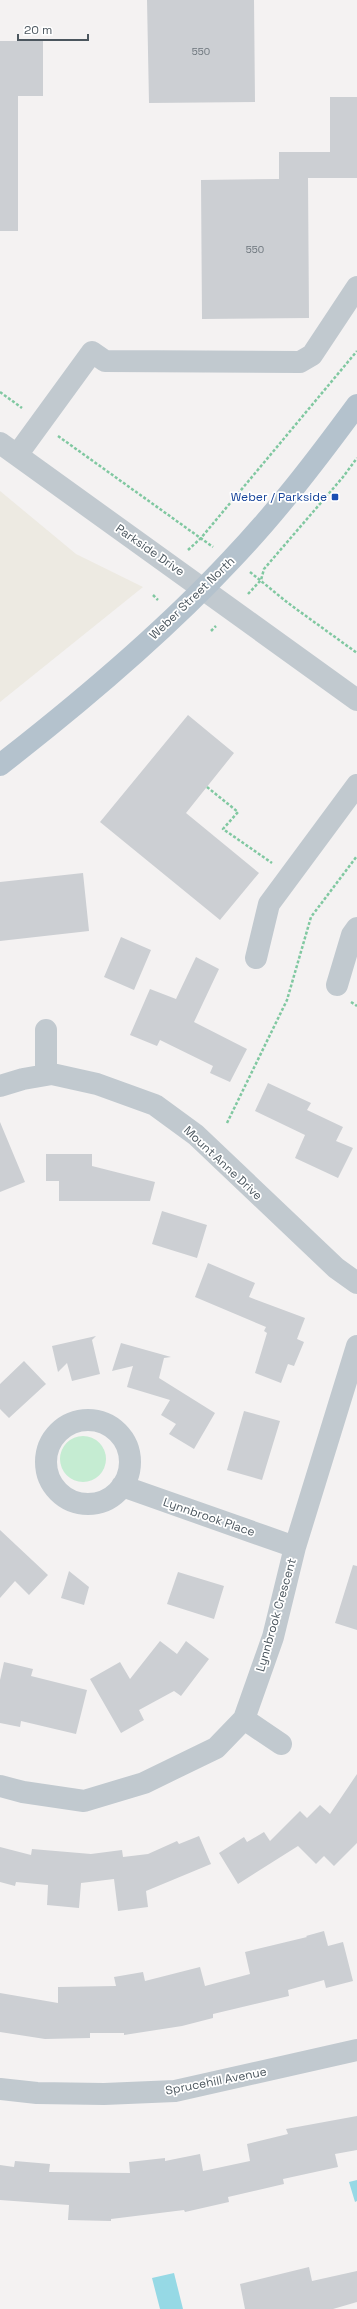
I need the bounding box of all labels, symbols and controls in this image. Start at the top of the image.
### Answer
scale bar [18,16,88,42]
text: 20 m [24,22,52,38]
house number: 550 [192,45,210,58]
house number: 550 [246,243,264,256]
place label: Weber / Parkside [231,489,327,505]
marker: Weber / Parkside [330,492,340,502]
street label: Parkside Drive [112,520,188,580]
street label: Weber Street North [146,553,238,643]
street label: Mount Anne Drive [180,1122,266,1204]
street label: Lynnbrook Place [161,1494,257,1540]
street label: Lynnbrook Crescent [252,1556,300,1674]
street label: Sprucehill Avenue [164,2063,268,2099]

